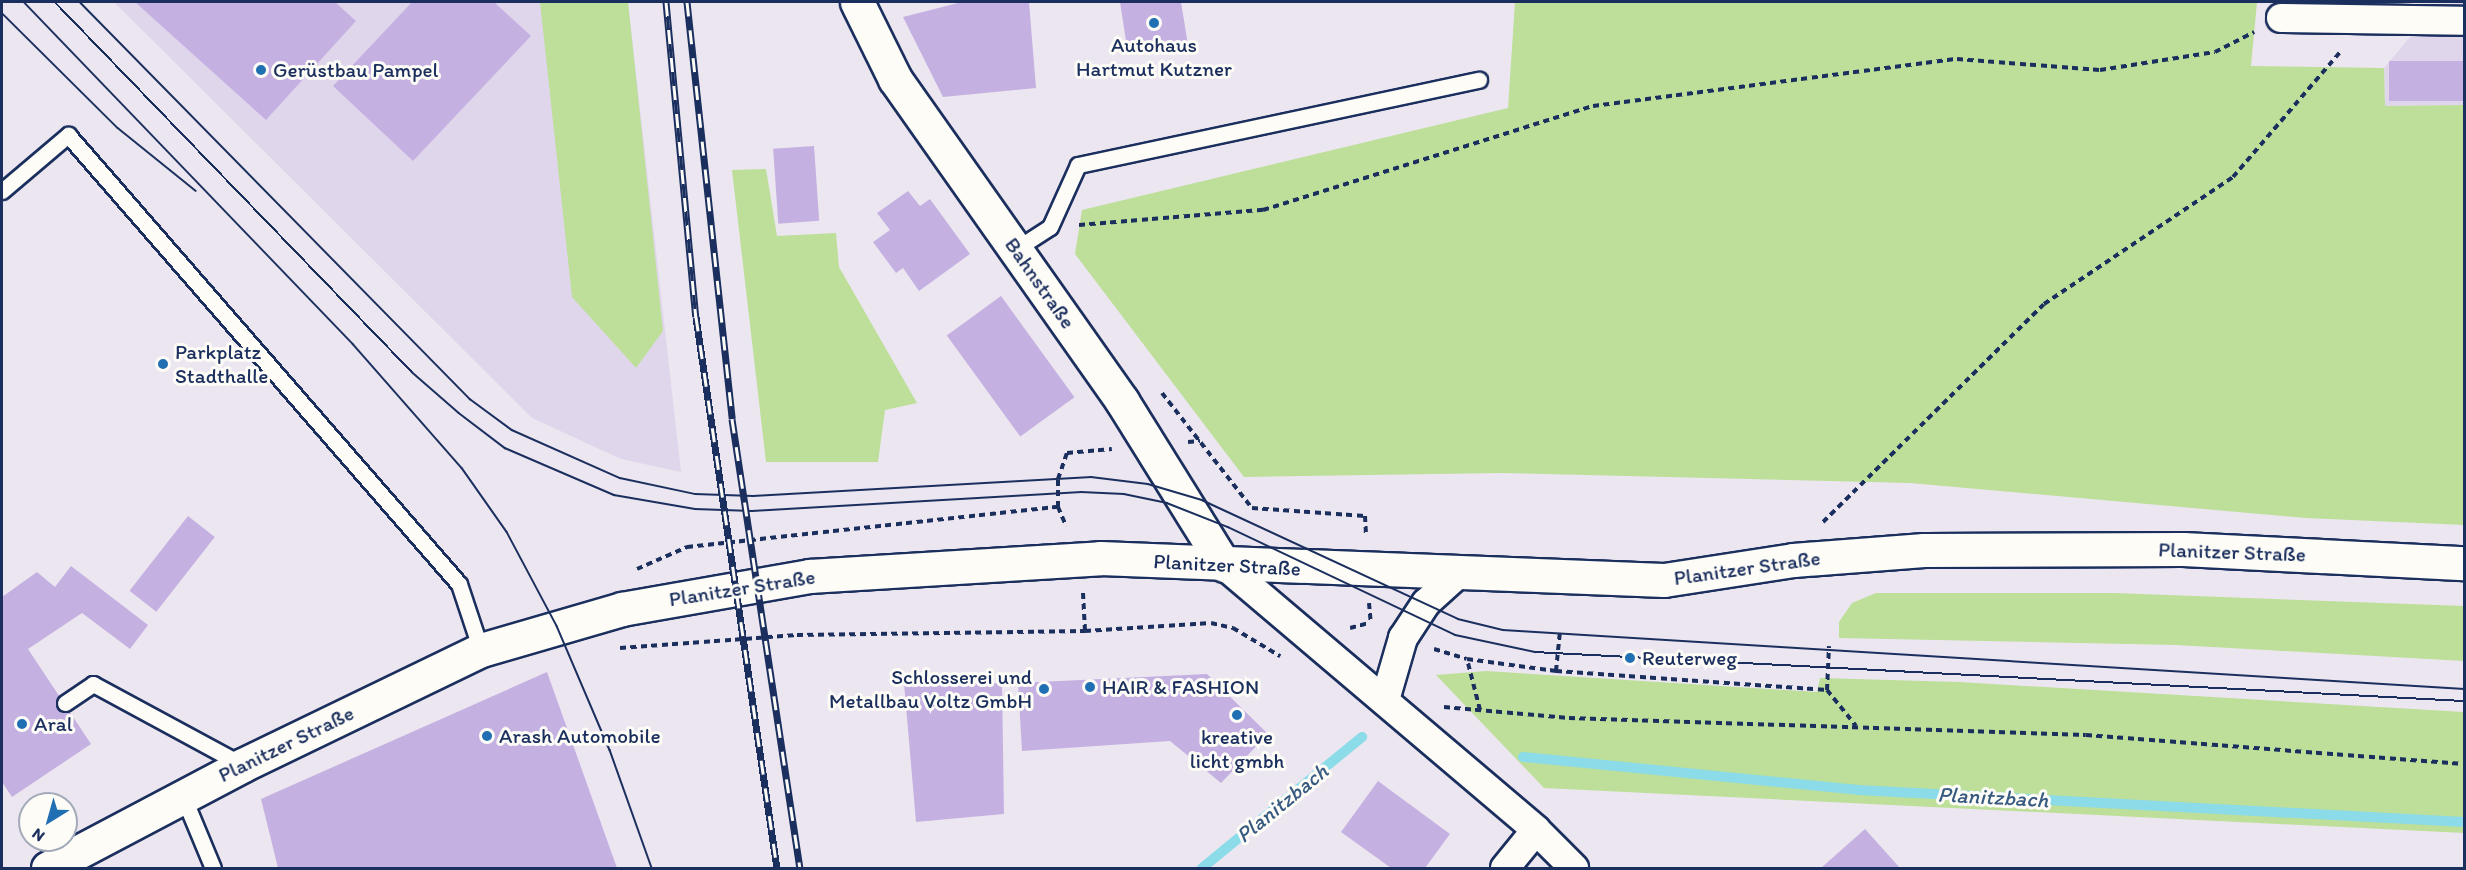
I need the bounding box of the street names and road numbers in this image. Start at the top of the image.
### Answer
street label: Bahnstraße [999,233,1081,333]
street label: Planitzer Straße [2158,537,2306,567]
street label: Planitzer Straße [1672,545,1822,591]
street label: Planitzer Straße [1153,549,1301,581]
street label: Planitzer Straße [667,564,817,612]
street label: Planitzer Straße [214,700,358,788]

